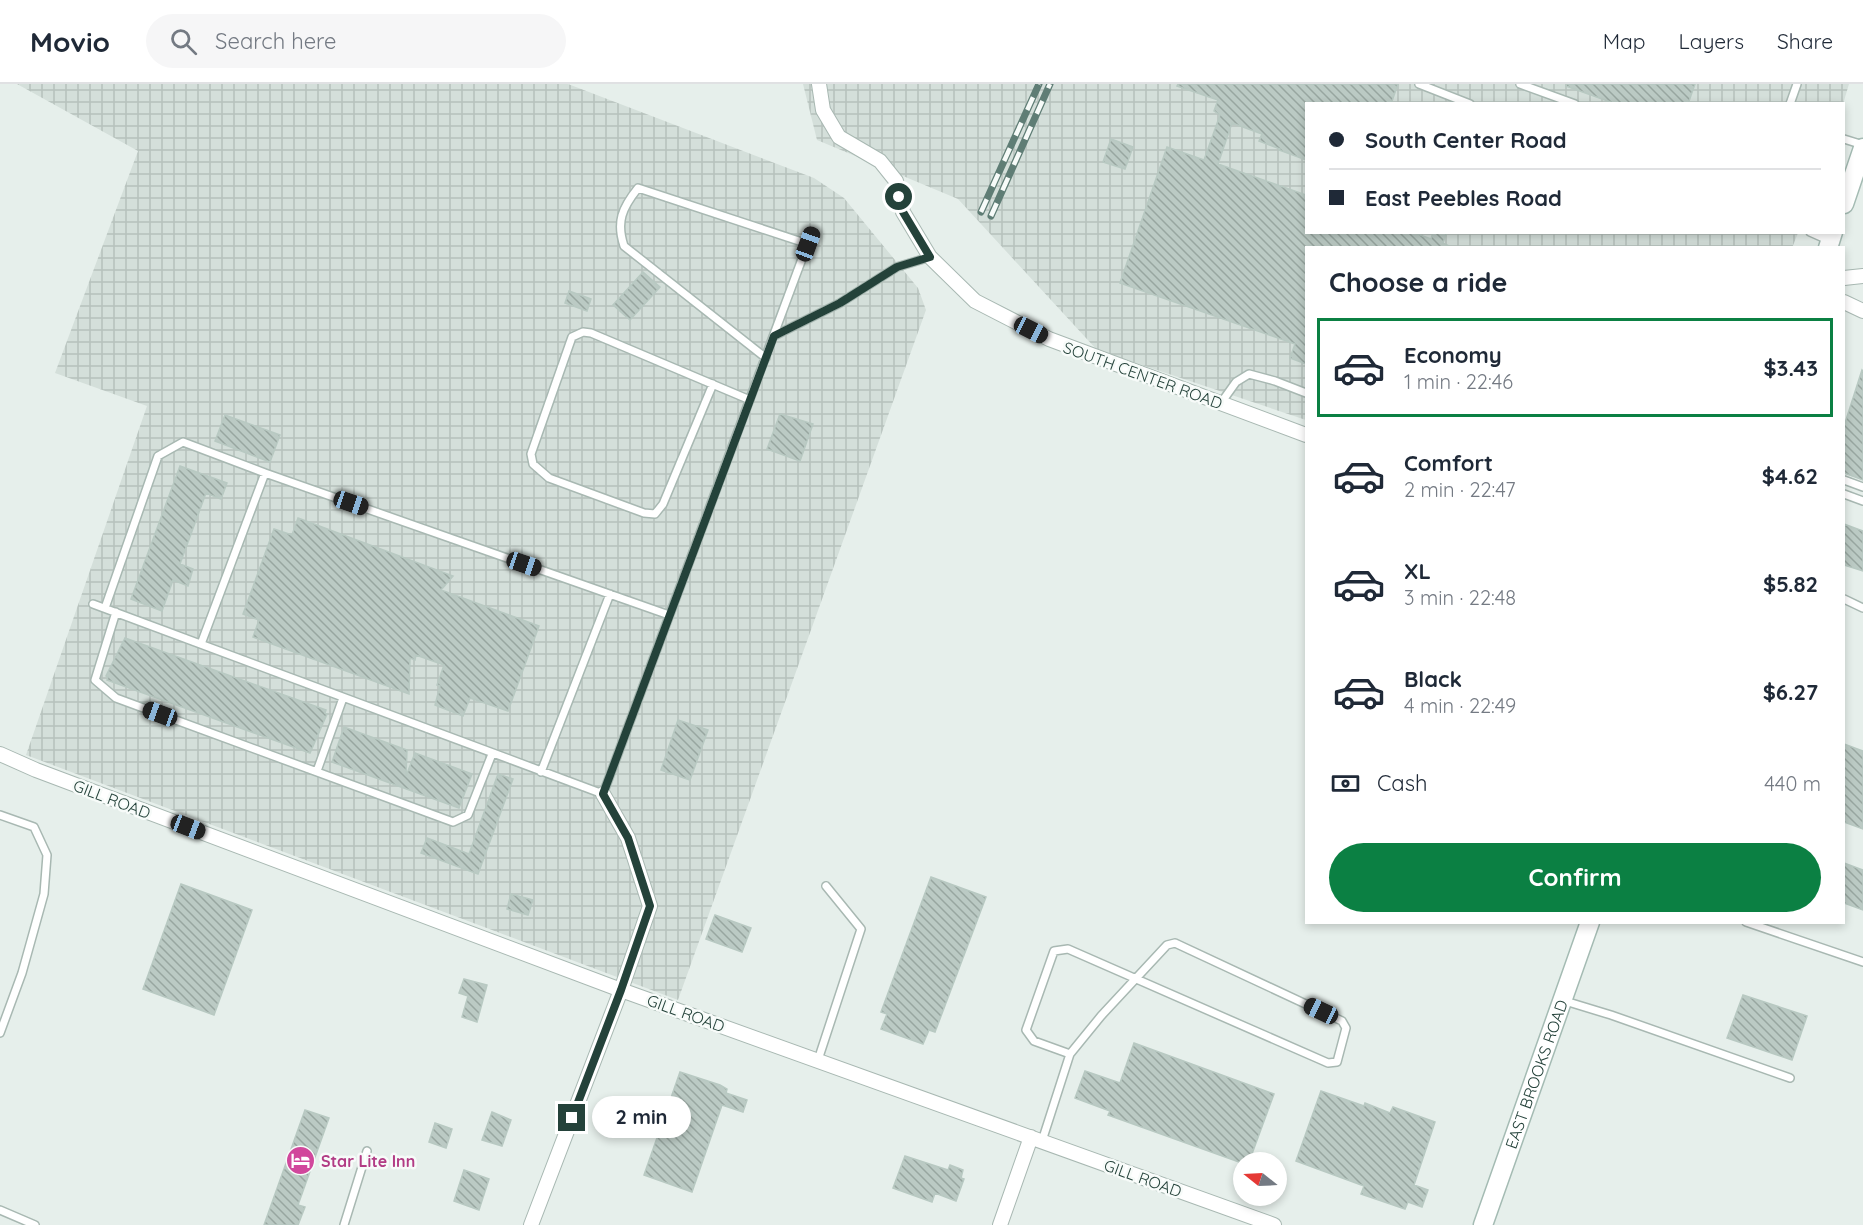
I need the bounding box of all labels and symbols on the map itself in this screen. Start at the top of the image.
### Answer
route start [885,183,912,210]
car [793,224,823,264]
car [1011,314,1051,346]
street label: SOUTH CENTER ROAD [1061,337,1225,413]
car [331,489,371,517]
car [504,550,544,578]
car [140,699,180,729]
street label: GILL ROAD [71,775,153,823]
car [168,812,208,842]
street label: GILL ROAD [644,990,728,1036]
car [1301,995,1341,1027]
street label: EAST BROOKS ROAD [1501,997,1572,1151]
callout: 2 min [593,1097,692,1139]
route end [558,1104,585,1131]
hotel icon: Star Lite Inn [284,1145,316,1177]
place label: Star Lite Inn [321,1151,415,1171]
north arrow [1233,1152,1287,1206]
street label: GILL ROAD [1101,1155,1185,1201]

